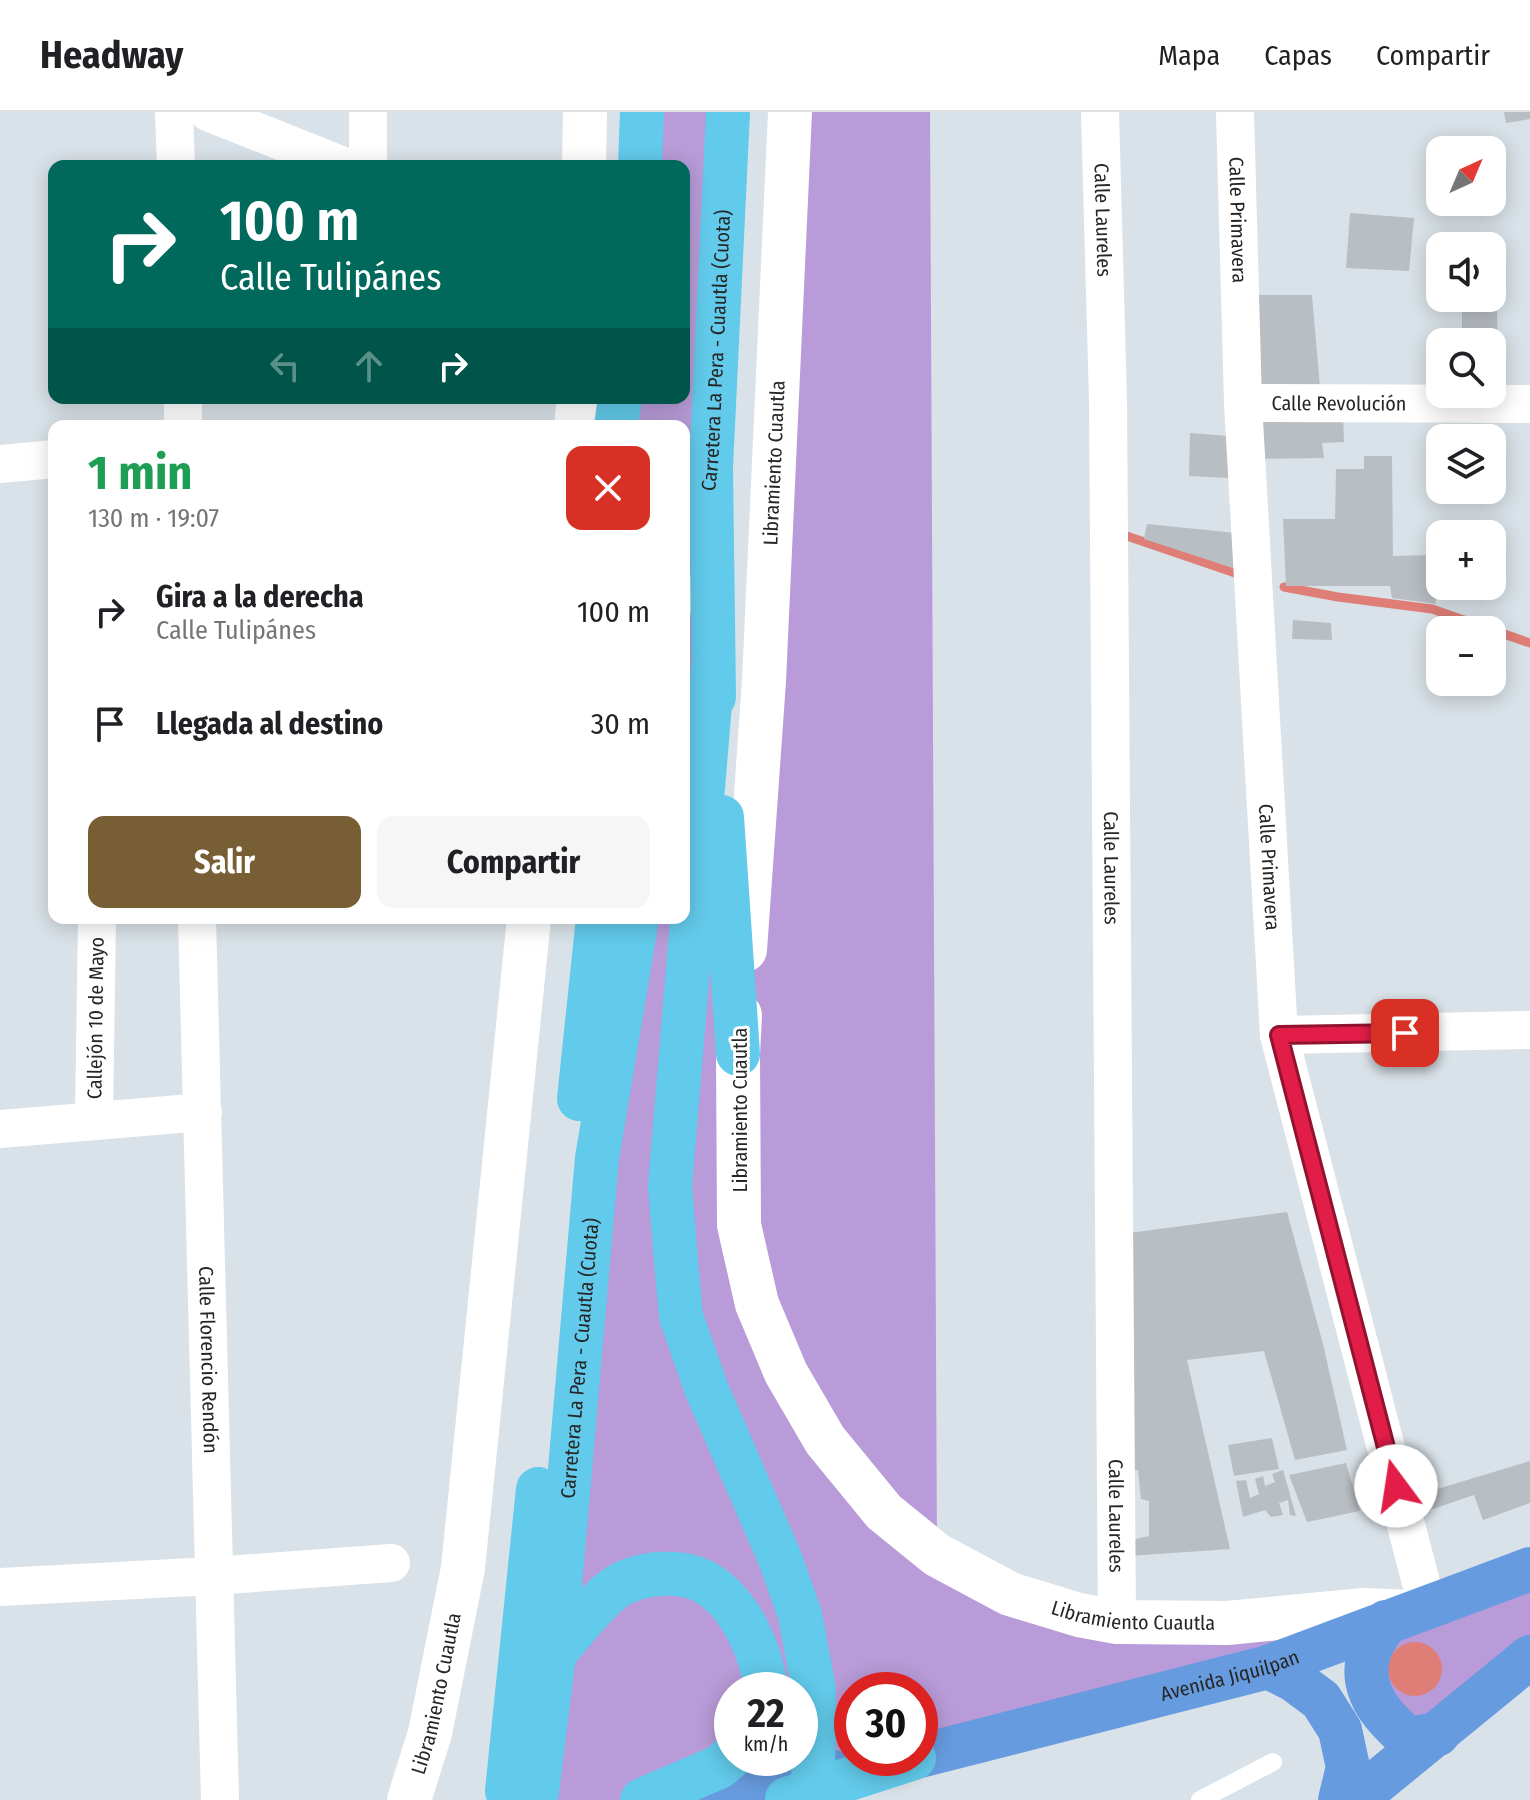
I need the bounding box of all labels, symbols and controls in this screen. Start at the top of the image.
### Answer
text: Headway [40,32,183,78]
text: Mapa [1158,39,1220,72]
text: Capas [1264,39,1332,72]
text: Compartir [1376,39,1490,72]
north arrow [1426,136,1506,216]
map controls [1426,136,1506,696]
street label: Calle Primavera [1224,156,1252,284]
street label: Calle Laureles [1089,163,1117,277]
text: 100 m [220,188,359,255]
icon: right [88,192,192,296]
street label: Carretera La Pera - Cuautla (Cuota) [696,209,735,492]
button: sound [1426,232,1506,312]
text: Calle Tulipánes [220,256,442,300]
button: search [1426,328,1506,408]
icon: left [263,344,307,388]
icon: ahead [347,344,391,388]
icon: right [431,344,475,388]
street label: Libramiento Cuautla [758,380,790,546]
street label: Calle Revolución [1272,391,1406,416]
button: layers [1426,424,1506,504]
text: 1 min [88,444,193,502]
button: close [566,446,650,530]
text: 130 m · 19:07 [88,503,219,534]
button: + [1426,520,1506,600]
text: Gira a la derecha [156,579,364,615]
icon: right [88,590,132,634]
text: 100 m [577,594,650,630]
text: Calle Tulipánes [156,615,316,646]
button: − [1426,616,1506,696]
icon: arrive [88,702,132,746]
text: Llegada al destino [156,706,383,742]
text: 30 m [591,706,650,742]
street label: Calle Primavera [1254,803,1285,931]
street label: Calle Laureles [1099,811,1124,925]
button: Salir [88,816,361,908]
button: Compartir [377,816,650,908]
street label: Callejón 10 de Mayo [82,937,109,1099]
pin [1371,999,1439,1067]
icon: arrive [1383,1011,1427,1055]
street label: Libramiento Cuautla [728,1028,752,1192]
street label: Carretera La Pera - Cuautla (Cuota) [556,1217,604,1500]
street label: Calle Florencio Rendón [194,1266,223,1454]
position arrow [1354,1444,1438,1528]
street label: Calle Laureles [1104,1459,1129,1573]
street label: Libramiento Cuautla [1049,1595,1215,1635]
street label: Libramiento Cuautla [406,1611,466,1777]
street label: Avenida Jiquilpan [1158,1644,1302,1706]
speed limit sign: 30 [834,1672,938,1776]
text: 22 [747,1690,785,1738]
text: km/h [744,1732,788,1756]

